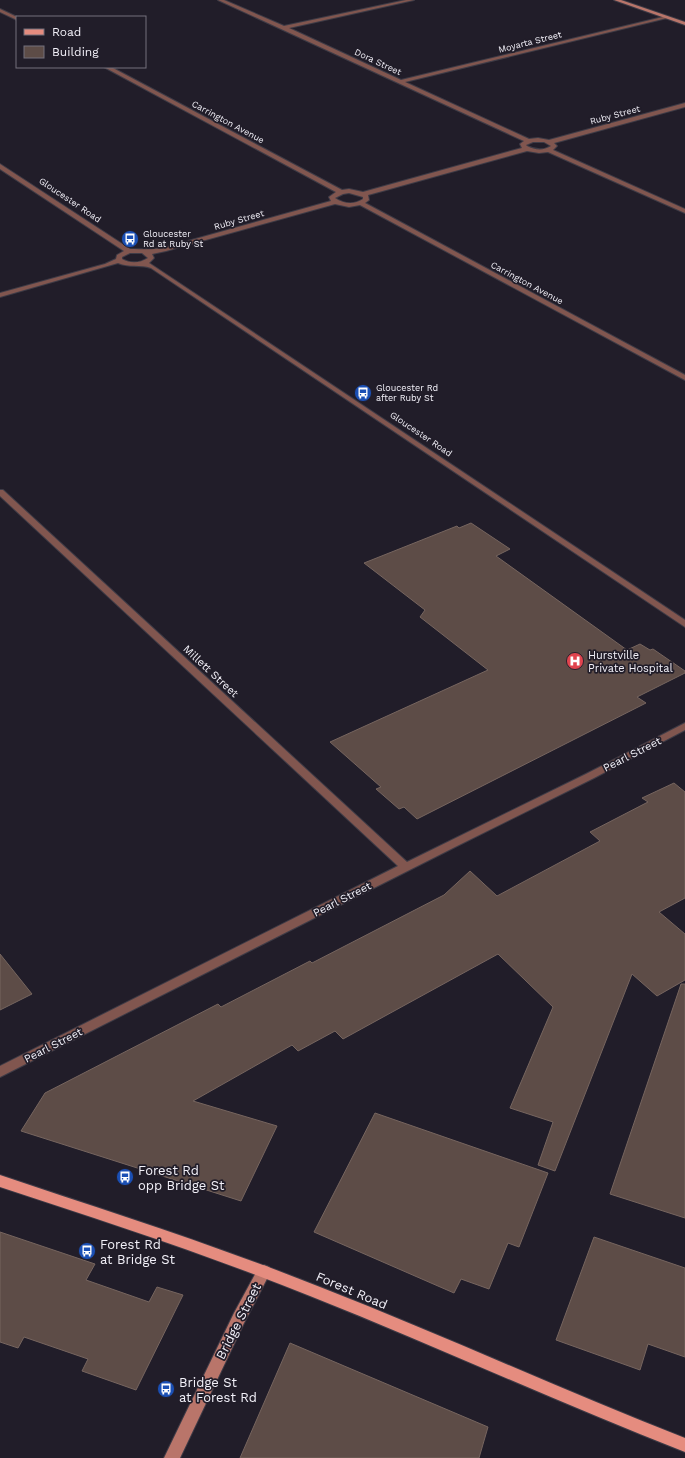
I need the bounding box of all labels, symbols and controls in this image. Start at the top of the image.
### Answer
legend [16,16,146,68]
text: Road [52,25,81,39]
street label: Moyarta Street [497,29,563,55]
text: Building [52,45,99,59]
street label: Dora Street [353,47,403,77]
street label: Carrington Avenue [190,99,266,145]
street label: Ruby Street [589,103,641,126]
street label: Gloucester Road [37,176,103,224]
street label: Ruby Street [213,208,265,232]
bus stop icon: Gloucester Rd at Ruby St [120,229,140,249]
place label: Gloucester Rd at Ruby St [143,229,204,249]
street label: Carrington Avenue [489,260,565,306]
bus stop icon: Gloucester Rd after Ruby St [353,383,373,403]
place label: Gloucester Rd after Ruby St [376,383,438,403]
street label: Gloucester Road [388,410,454,458]
street label: Millett Street [180,643,241,700]
place label: Hurstville Private Hospital [588,649,673,675]
hospital icon: Hurstville Private Hospital [565,651,585,671]
street label: Pearl Street [601,734,664,775]
street label: Pearl Street [311,879,374,920]
street label: Pearl Street [22,1025,85,1066]
place label: Forest Rd opp Bridge St [138,1163,225,1193]
bus stop icon: Forest Rd opp Bridge St [115,1167,135,1187]
place label: Forest Rd at Bridge St [100,1237,176,1267]
bus stop icon: Forest Rd at Bridge St [77,1241,97,1261]
street label: Forest Road [314,1269,390,1312]
street label: Bridge Street [213,1280,264,1362]
place label: Bridge St at Forest Rd [179,1375,257,1405]
bus stop icon: Bridge St at Forest Rd [156,1379,176,1399]

